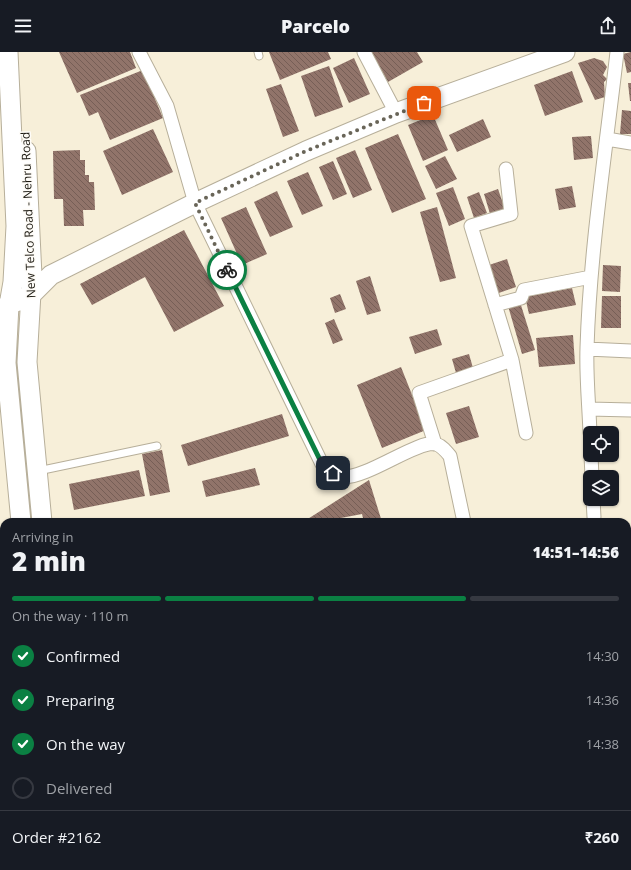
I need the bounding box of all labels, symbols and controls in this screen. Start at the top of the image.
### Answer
text: Parcelo [281,14,350,38]
icon: menu [12,15,34,37]
icon: share [597,15,619,37]
pin [407,86,441,120]
icon: bag [413,92,435,114]
street label: New Telco Road - Nehru Road [17,131,39,299]
courier [207,250,247,290]
icon: bike [216,259,238,281]
map controls [583,426,619,506]
button: locate [583,426,619,462]
pin [316,456,350,490]
icon: home [322,462,344,484]
button: layers [583,470,619,506]
text: Arriving in [12,528,74,546]
text: 14:51–14:56 [533,542,619,562]
text: 2 min [12,543,86,579]
text: On the way · 110 m [12,607,128,625]
icon: check [12,645,34,667]
text: Confirmed [46,646,120,666]
text: 14:30 [586,647,619,665]
icon: check [12,689,34,711]
text: Preparing [46,690,114,710]
text: 14:36 [586,691,619,709]
icon: check [12,733,34,755]
text: On the way [46,734,125,754]
text: 14:38 [586,735,619,753]
text: Delivered [46,778,113,798]
text: Order #2162 [12,827,101,847]
text: ₹260 [585,827,619,847]

